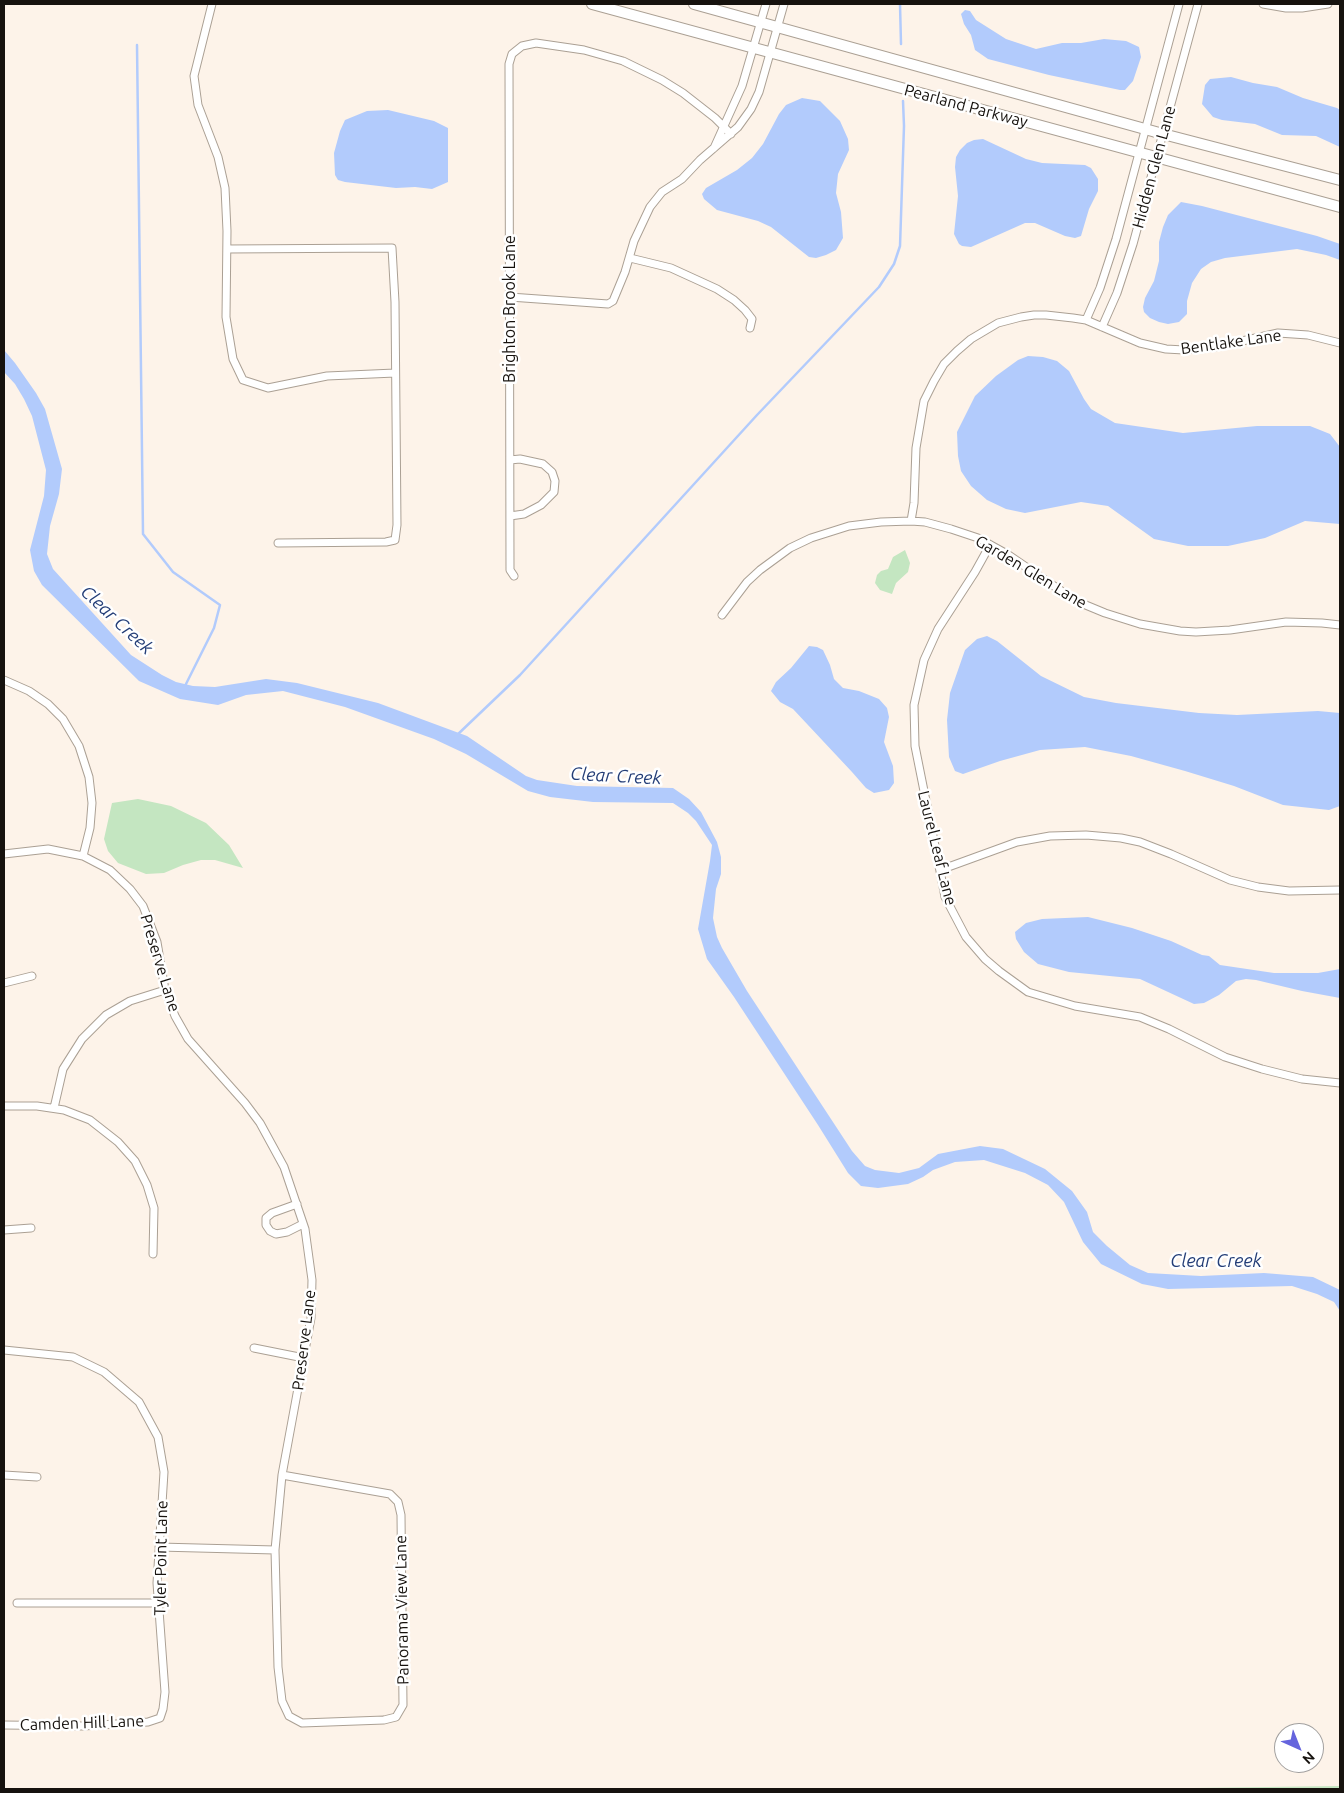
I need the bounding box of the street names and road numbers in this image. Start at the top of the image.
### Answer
street label: Pearland Parkway [902,80,1030,132]
street label: Hidden Glen Lane [1128,104,1180,230]
street label: Brighton Brook Lane [500,235,520,383]
street label: Bentlake Lane [1179,325,1283,359]
street label: Garden Glen Lane [972,531,1090,613]
street label: Laurel Leaf Lane [913,789,961,907]
street label: Preserve Lane [136,912,184,1014]
street label: Preserve Lane [288,1289,320,1391]
street label: Tyler Point Lane [150,1500,172,1616]
street label: Panorama View Lane [391,1535,413,1685]
street label: Camden Hill Lane [20,1711,144,1735]

